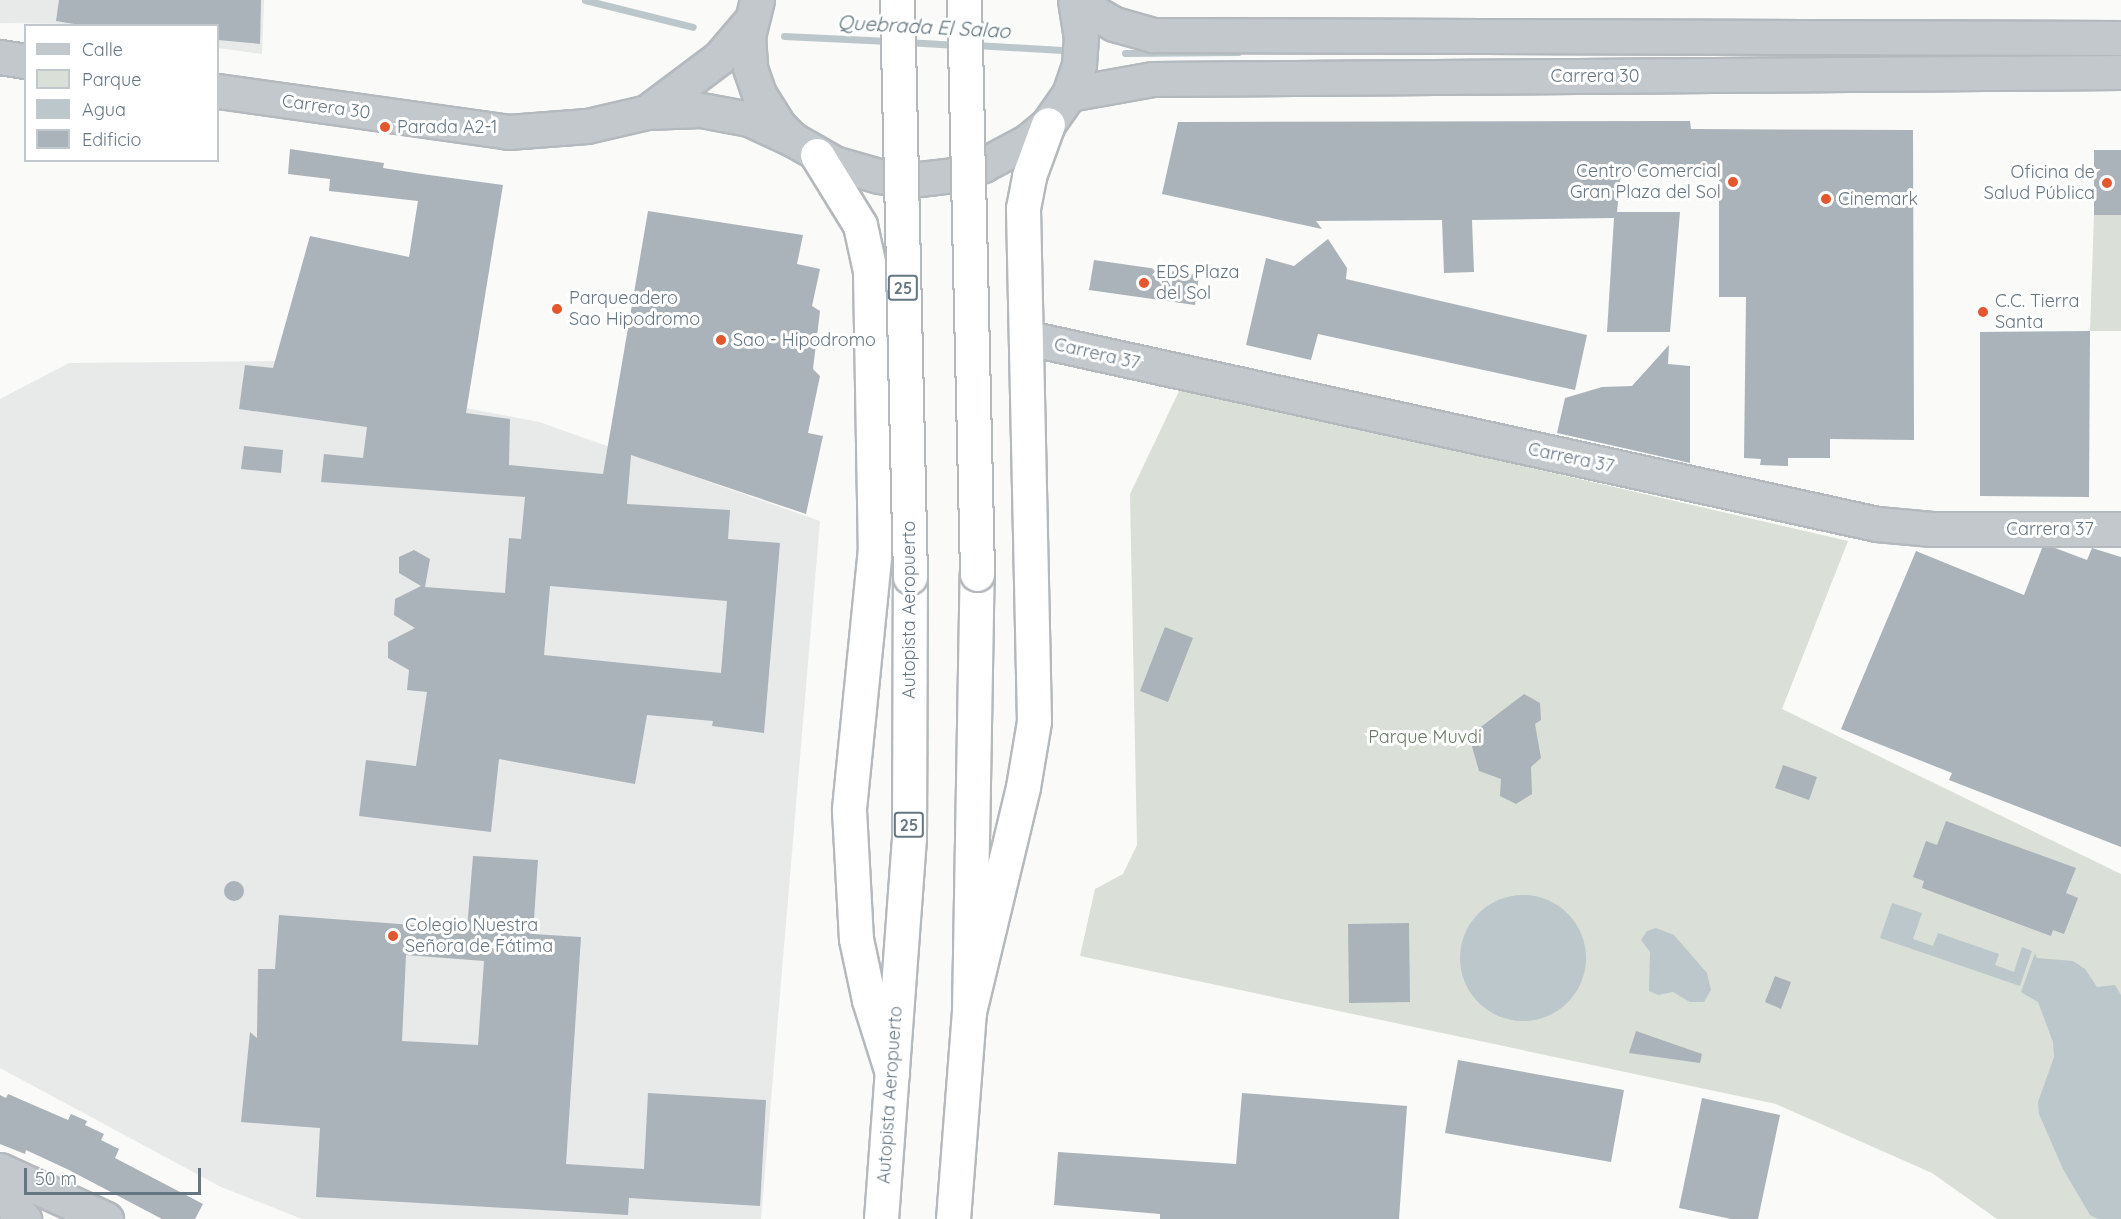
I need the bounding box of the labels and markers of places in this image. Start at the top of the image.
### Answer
place label: Parada A2-1 [397,116,497,138]
marker: Parada A2-1 [378,120,392,134]
place label: Centro Comercial Gran Plaza del Sol [1570,161,1721,204]
place label: Oficina de Salud Pública [1984,162,2095,204]
marker: Centro Comercial Gran Plaza del Sol [1726,175,1740,189]
marker: Oficina de Salud Pública [2100,176,2114,190]
place label: Cinemark [1838,188,1918,210]
marker: Cinemark [1819,192,1833,206]
place label: EDS Plaza del Sol [1156,262,1240,304]
marker: EDS Plaza del Sol [1137,276,1151,290]
place label: Parqueadero Sao Hipodromo [569,288,700,330]
place label: C.C. Tierra Santa [1995,291,2079,334]
marker: Parqueadero Sao Hipodromo [550,302,564,316]
marker: C.C. Tierra Santa [1976,305,1990,319]
place label: Sao - Hipodromo [733,329,876,351]
marker: Sao - Hipodromo [714,333,728,347]
place label: Colegio Nuestra Señora de Fátima [405,915,553,958]
marker: Colegio Nuestra Señora de Fátima [386,929,400,943]

